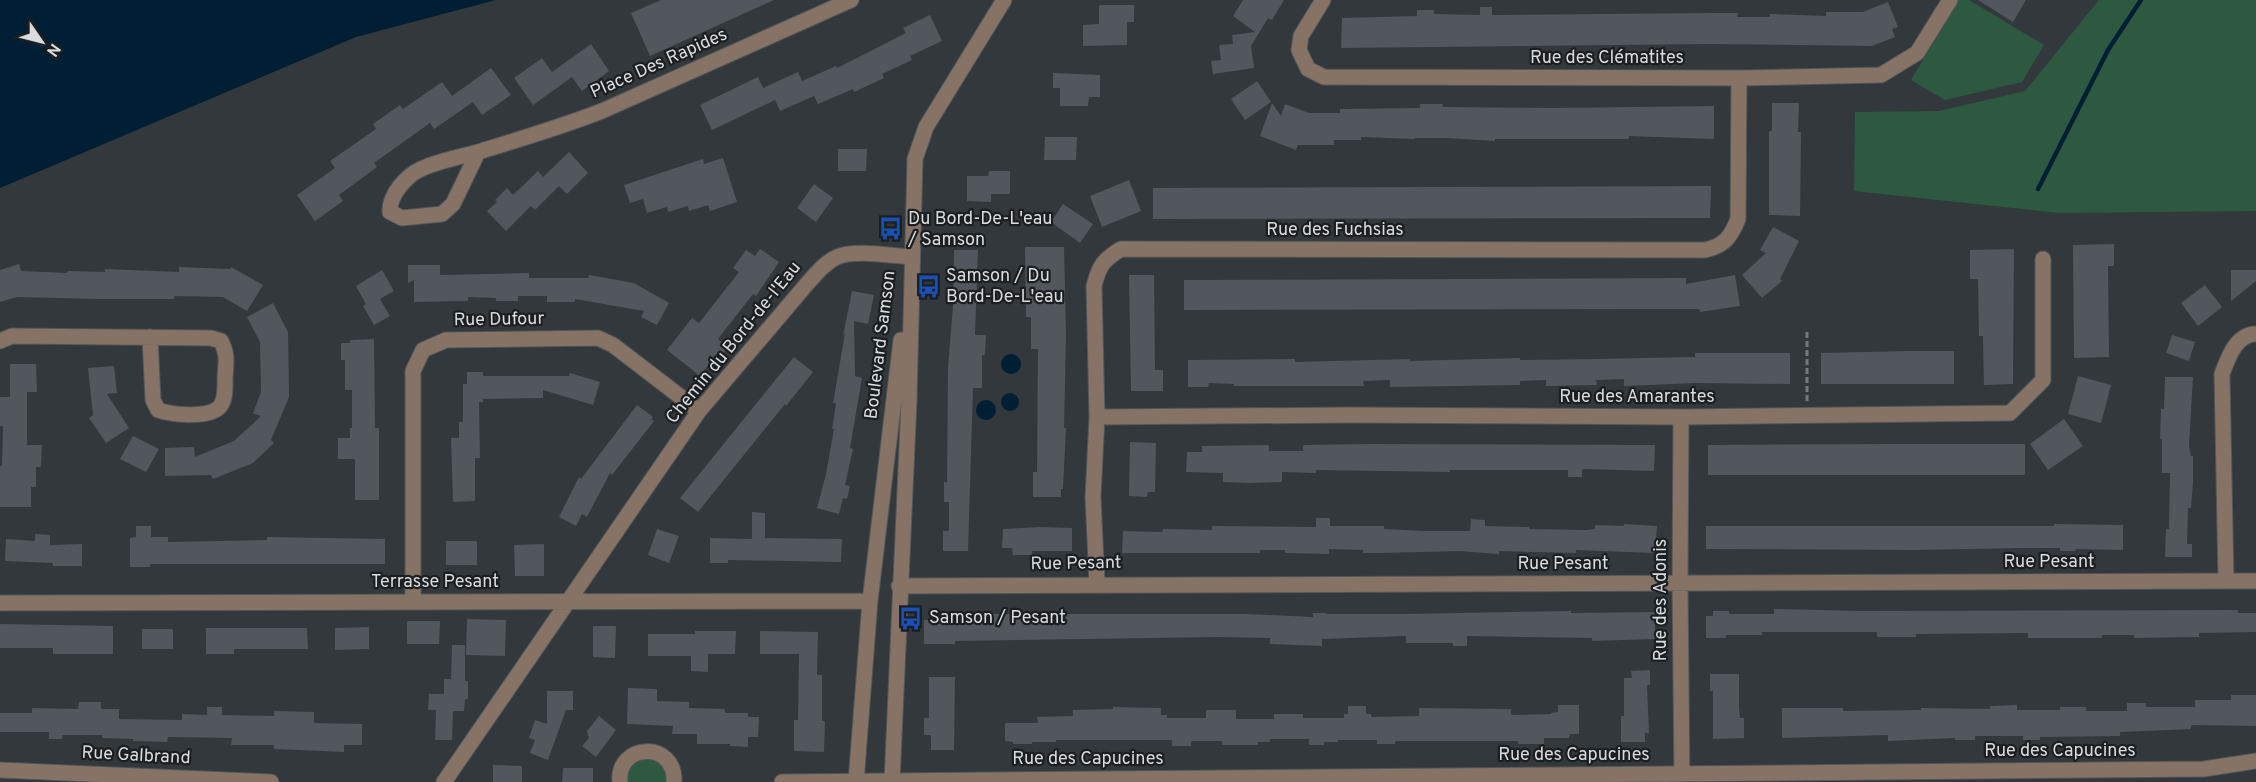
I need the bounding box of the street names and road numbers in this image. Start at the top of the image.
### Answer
street label: Place Des Rapides [587,24,731,104]
street label: Rue des Clématites [1530,47,1684,70]
street label: Rue des Fuchsias [1266,219,1404,242]
street label: Chemin du Bord-de-l'Eau [661,257,807,429]
street label: Boulevard Samson [860,269,902,421]
street label: Rue Dufour [453,308,545,332]
street label: Rue des Amarantes [1559,386,1715,409]
street label: Rue des Adonis [1650,539,1673,661]
street label: Rue Pesant [2003,551,2095,574]
street label: Rue Pesant [1030,552,1122,576]
street label: Rue Pesant [1517,553,1609,576]
street label: Terrasse Pesant [371,571,499,594]
street label: Rue des Capucines [1984,740,2136,763]
street label: Rue Galbrand [81,742,191,770]
street label: Rue des Capucines [1498,744,1650,767]
street label: Rue des Capucines [1012,748,1164,771]

